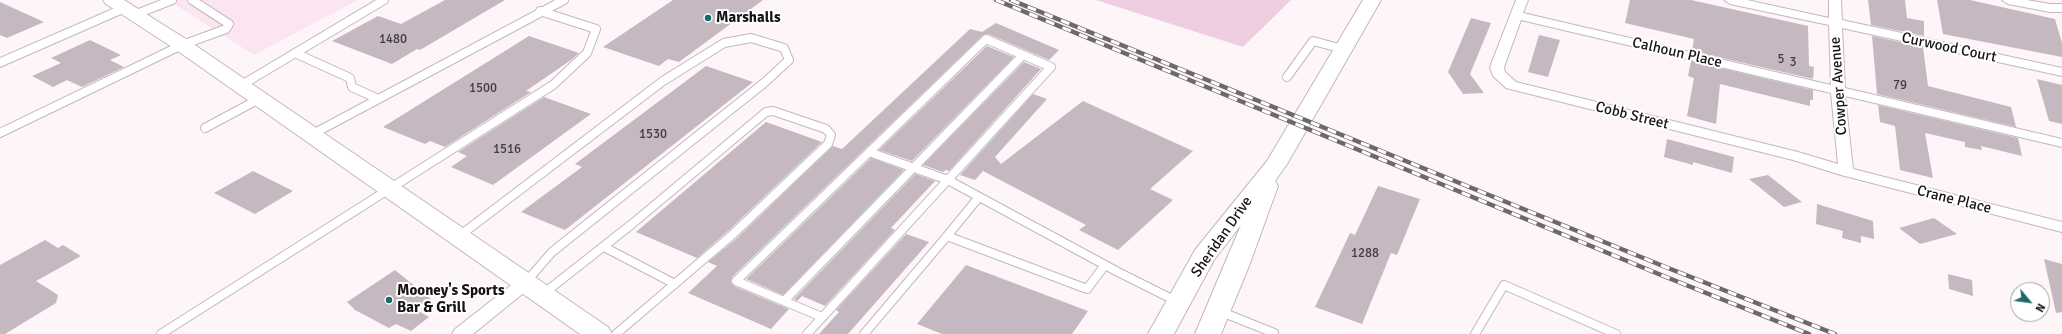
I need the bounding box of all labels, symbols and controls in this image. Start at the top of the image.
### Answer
place label: Marshalls [716,9,781,27]
marker: Marshalls [703,13,713,23]
street label: Curwood Court [1900,29,1998,67]
house number: 1480 [379,32,407,48]
street label: Calhoun Place [1630,34,1724,72]
street label: Cowper Avenue [1827,36,1851,136]
house number: 5 [1777,52,1785,68]
house number: 3 [1789,55,1797,71]
house number: 79 [1893,78,1907,94]
house number: 1500 [469,81,497,97]
street label: Cobb Street [1593,98,1671,134]
house number: 1530 [639,127,667,143]
house number: 1516 [493,142,521,158]
street label: Crane Place [1915,182,1993,218]
street label: Sheridan Drive [1188,193,1256,281]
house number: 1288 [1351,246,1379,262]
place label: Mooney's Sports Bar & Grill [397,282,505,317]
north arrow [2010,282,2050,322]
marker: Mooney's Sports Bar & Grill [384,295,394,305]
text: N [2033,301,2048,314]

